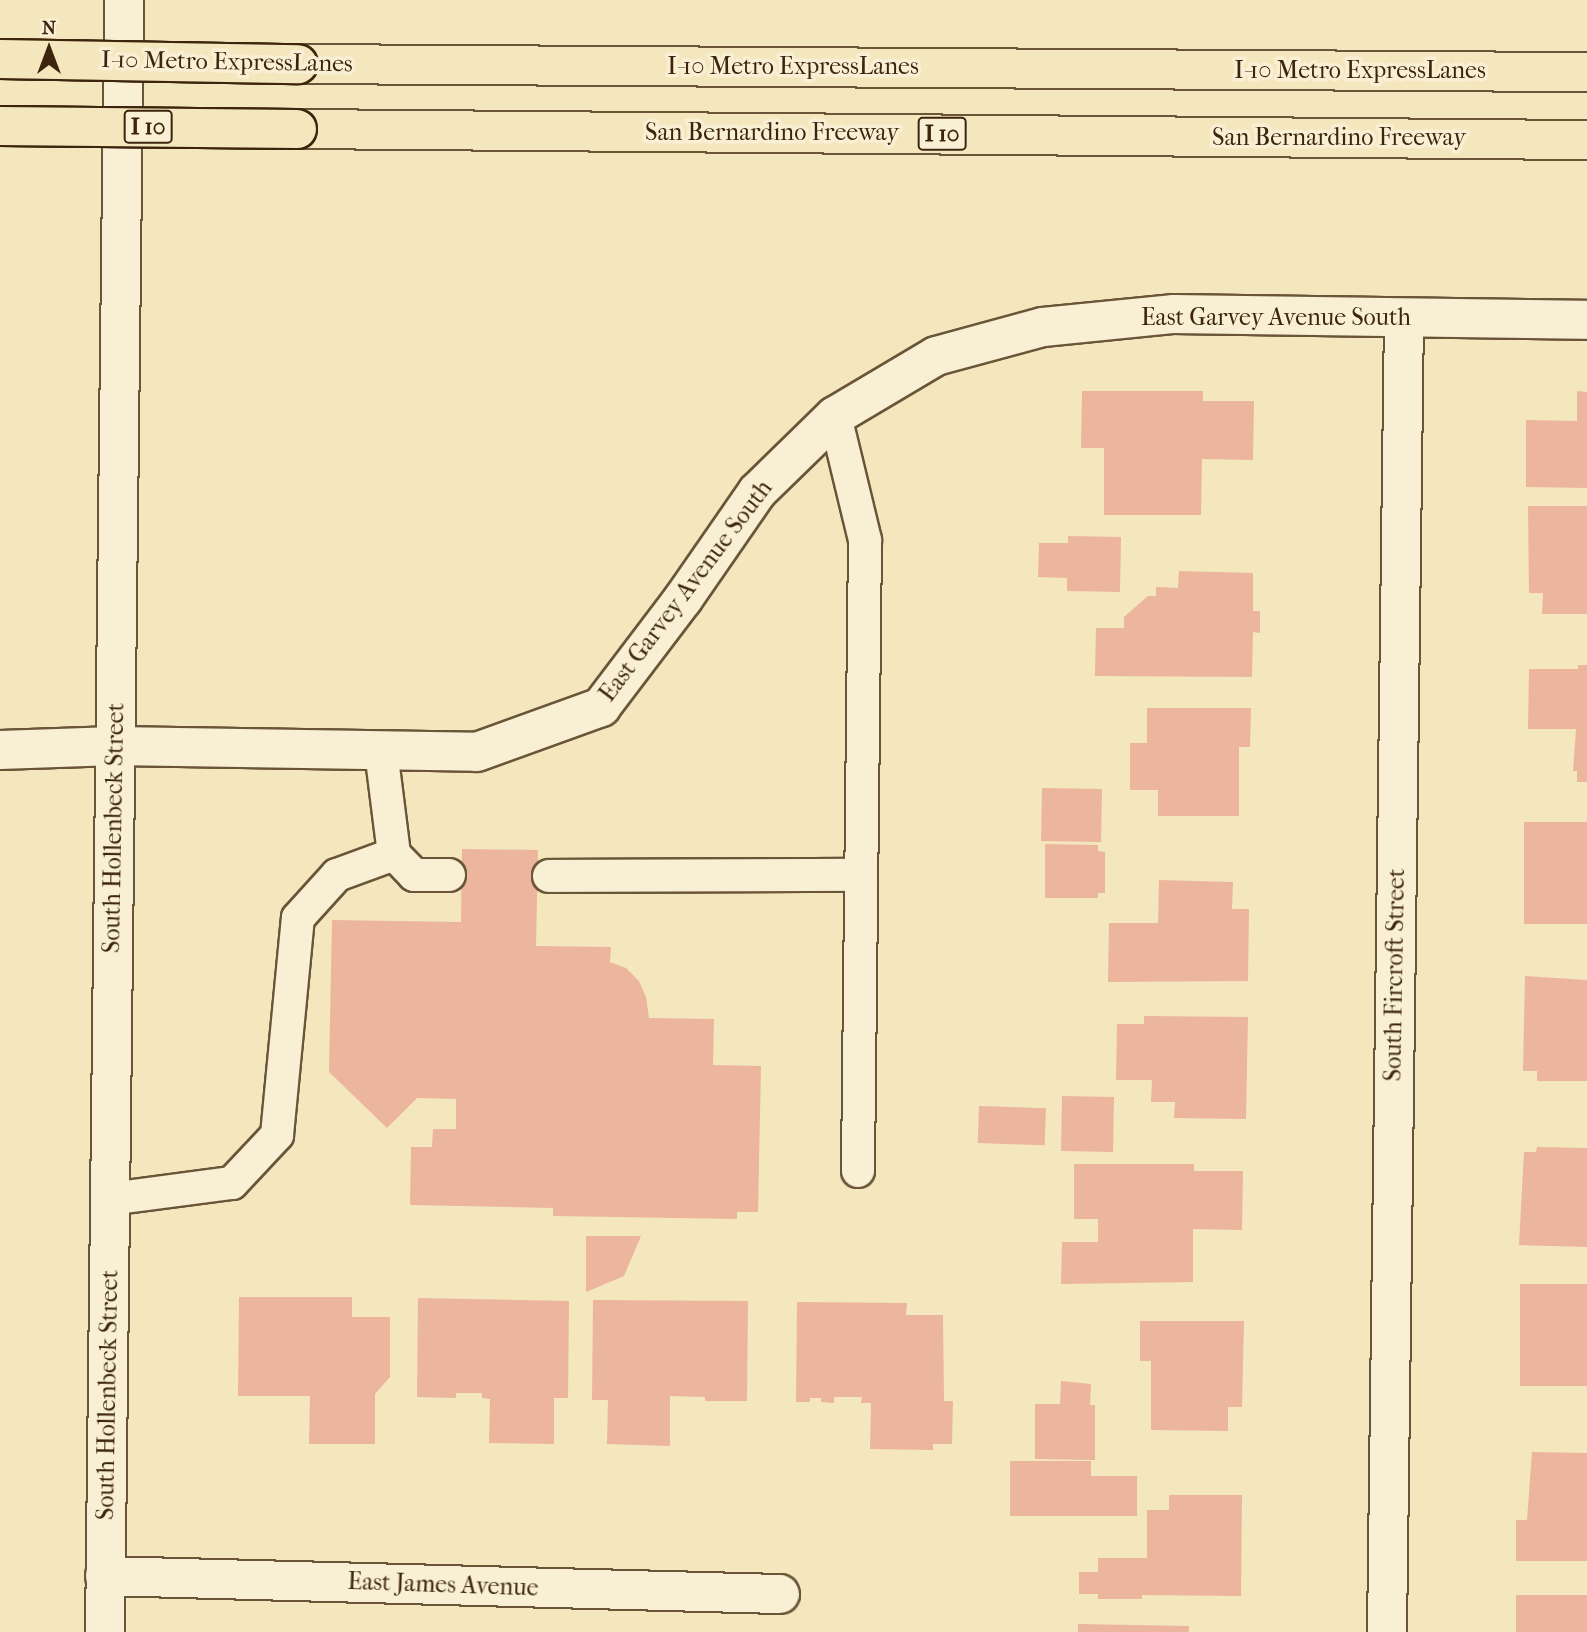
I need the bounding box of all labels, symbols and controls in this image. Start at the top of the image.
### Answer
north arrow [14,14,84,84]
text: N [42,17,56,39]
street label: I-10 Metro ExpressLanes [101,45,353,79]
street label: I-10 Metro ExpressLanes [667,53,919,81]
street label: I-10 Metro ExpressLanes [1234,57,1486,85]
road number: I 10 [124,108,172,146]
road number: I 10 [918,114,967,154]
street label: San Bernardino Freeway [645,119,899,147]
street label: San Bernardino Freeway [1212,124,1466,152]
street label: East Garvey Avenue South [1141,304,1411,332]
street label: East Garvey Avenue South [593,474,779,708]
street label: South Hollenbeck Street [97,703,131,953]
street label: South Fircroft Street [1379,868,1411,1082]
street label: South Hollenbeck Street [91,1270,125,1520]
street label: East James Avenue [347,1567,539,1603]

